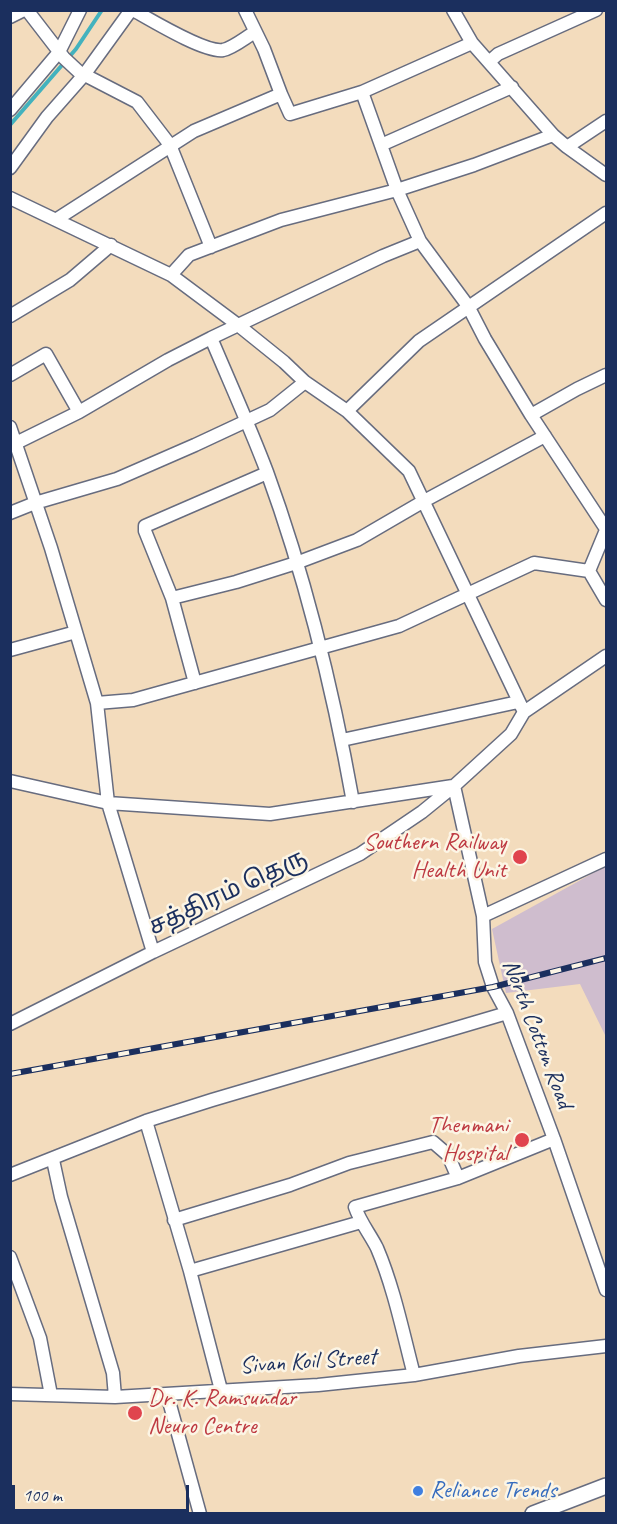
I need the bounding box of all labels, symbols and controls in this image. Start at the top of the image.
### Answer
place label: Southern Railway Health Unit [363,829,506,885]
street label: சத்திரம் தெரு [144,844,312,942]
marker: Southern Railway Health Unit [511,848,529,866]
street label: North Cotton Road [495,956,579,1112]
place label: Thenmani Hospital [428,1112,508,1168]
marker: Thenmani Hospital [513,1131,531,1149]
street label: Sivan Koil Street [239,1343,377,1381]
place label: Dr. K. Ramsundar Neuro Centre [148,1385,296,1441]
marker: Dr. K. Ramsundar Neuro Centre [126,1404,144,1422]
scale bar [15,1473,192,1511]
place label: Reliance Trends [430,1477,556,1505]
text: 100 m [23,1484,62,1506]
marker: Reliance Trends [411,1484,425,1498]

